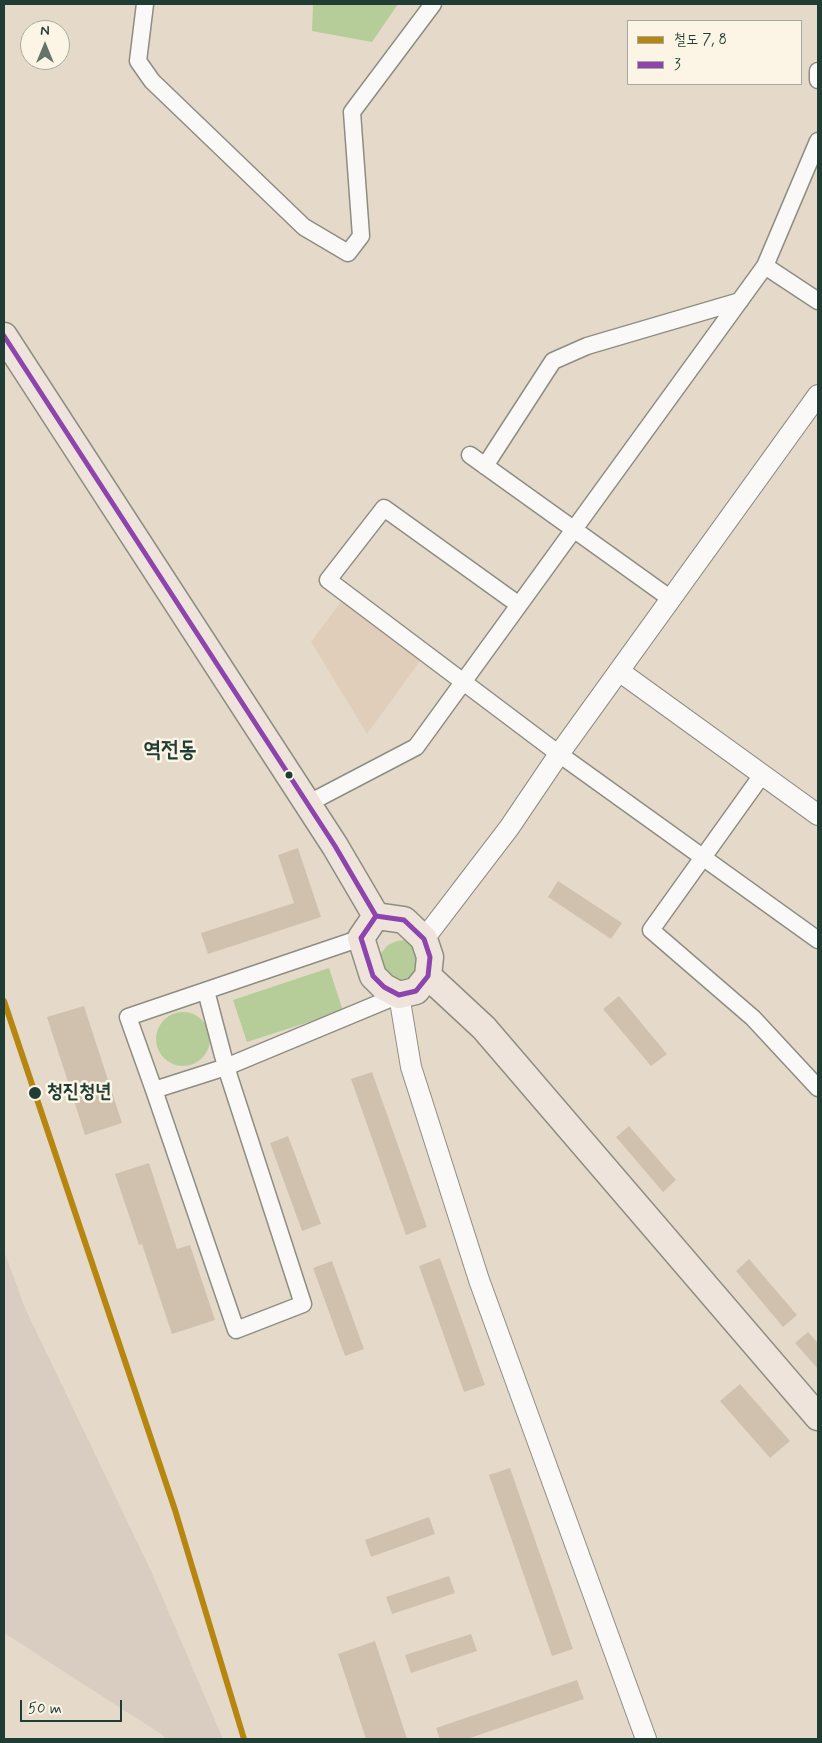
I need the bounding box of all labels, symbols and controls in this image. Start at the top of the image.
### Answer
north arrow [20,20,70,70]
legend [627,20,802,85]
text: N [40,22,50,40]
text: 철도 7, 8 [674,30,727,50]
text: 3 [674,55,681,75]
district label: 역전동 [143,738,197,764]
unlabelled marker [284,770,294,780]
place label: 청진청년 [47,1081,111,1105]
marker: 청진청년 [27,1085,43,1101]
scale bar [22,1690,125,1722]
text: 50 m [28,1699,62,1719]

